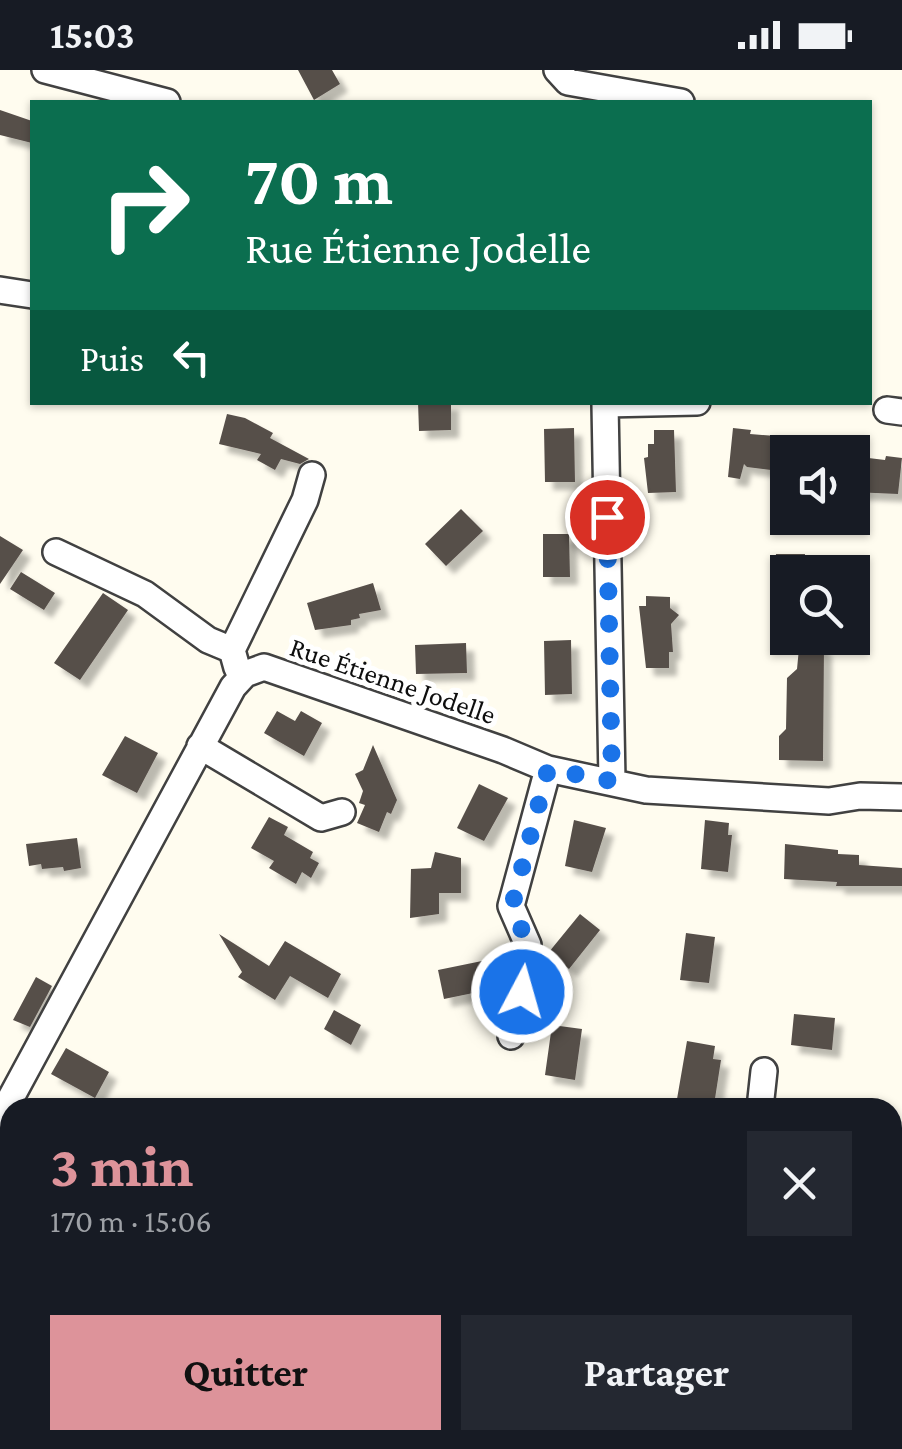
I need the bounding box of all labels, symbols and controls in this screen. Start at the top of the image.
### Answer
text: 15:03 [50,14,135,56]
icon: right [80,140,210,270]
text: 70 m [245,141,393,219]
text: Rue Étienne Jodelle [245,223,591,273]
icon: left [164,330,219,385]
text: Puis [80,337,144,379]
map controls [770,435,870,655]
button: sound [770,435,870,535]
pin [565,475,650,560]
icon: arrive [580,490,635,545]
button: search [770,555,870,655]
street label: Rue Étienne Jodelle [286,631,500,730]
position arrow [470,940,574,1044]
button: close [747,1131,852,1236]
text: 3 min [50,1132,194,1199]
text: 170 m · 15:06 [50,1203,212,1239]
button: Quitter [50,1315,441,1430]
button: Partager [461,1315,852,1430]

